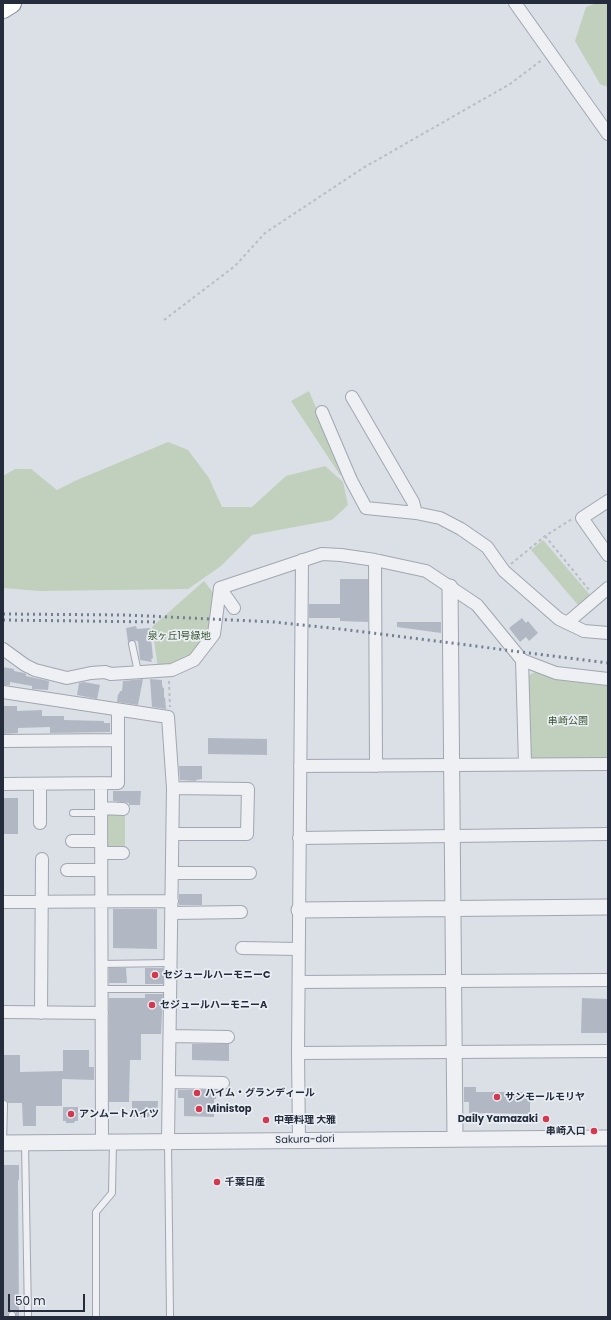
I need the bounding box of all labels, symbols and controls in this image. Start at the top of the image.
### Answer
park label: 泉ヶ丘1号緑地 [147,630,211,642]
park label: 串崎公園 [548,715,588,727]
place label: セジュールハーモニーC [163,969,271,981]
marker: セジュールハーモニーC [150,970,160,980]
place label: セジュールハーモニーA [160,999,267,1011]
marker: セジュールハーモニーA [147,1000,157,1010]
place label: ハイム・グランディール [205,1087,315,1099]
marker: ハイム・グランディール [192,1088,202,1098]
place label: サンモールモリヤ [505,1091,585,1103]
marker: サンモールモリヤ [492,1092,502,1102]
place label: Ministop [207,1103,252,1115]
marker: Ministop [194,1104,204,1114]
place label: アンムートハイツ [79,1108,159,1120]
marker: アンムートハイツ [66,1109,76,1119]
place label: Daily Yamazaki [458,1113,538,1125]
place label: 中華料理 大雅 [274,1114,336,1126]
marker: Daily Yamazaki [541,1114,551,1124]
marker: 中華料理 大雅 [261,1115,271,1125]
place label: 串崎入口 [546,1125,586,1137]
marker: 串崎入口 [589,1126,599,1136]
street label: Sakura-dori [275,1133,335,1147]
place label: 千葉日産 [225,1176,265,1188]
marker: 千葉日産 [212,1177,222,1187]
scale bar [10,1286,87,1312]
text: 50 m [15,1292,46,1309]

